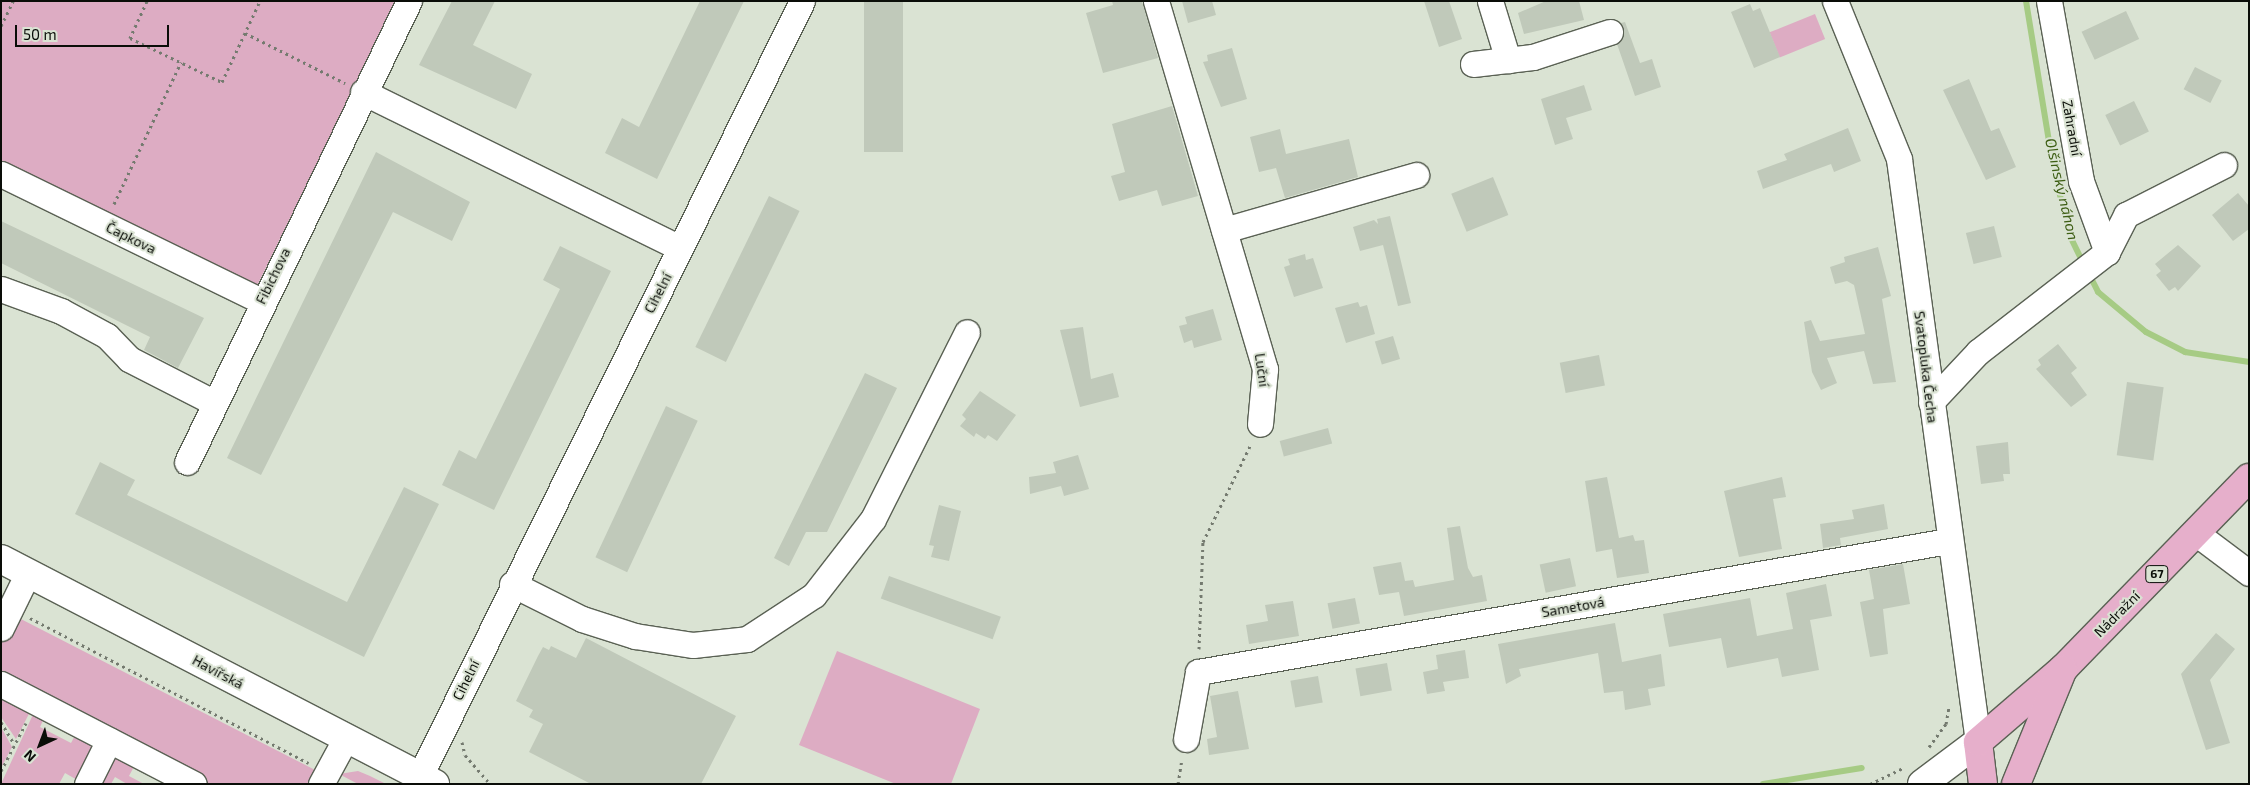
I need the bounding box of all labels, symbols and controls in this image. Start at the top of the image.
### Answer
scale bar [18,15,171,47]
text: 50 m [23,25,57,43]
street label: Zahradní [2059,99,2085,157]
water label: Olšinský náhon [2042,136,2082,242]
street label: Čapkova [103,219,159,257]
street label: Fibichova [252,245,294,307]
street label: Cihelní [641,270,675,316]
street label: Svatopluka Čecha [1911,310,1941,424]
street label: Luční [1251,352,1273,388]
road number: 67 [2144,564,2170,584]
street label: Nádražní [2091,588,2143,640]
street label: Sametová [1540,593,1606,621]
street label: Havířská [190,652,246,692]
street label: Cihelní [449,657,483,703]
north arrow [15,720,65,770]
text: N [20,747,39,766]

